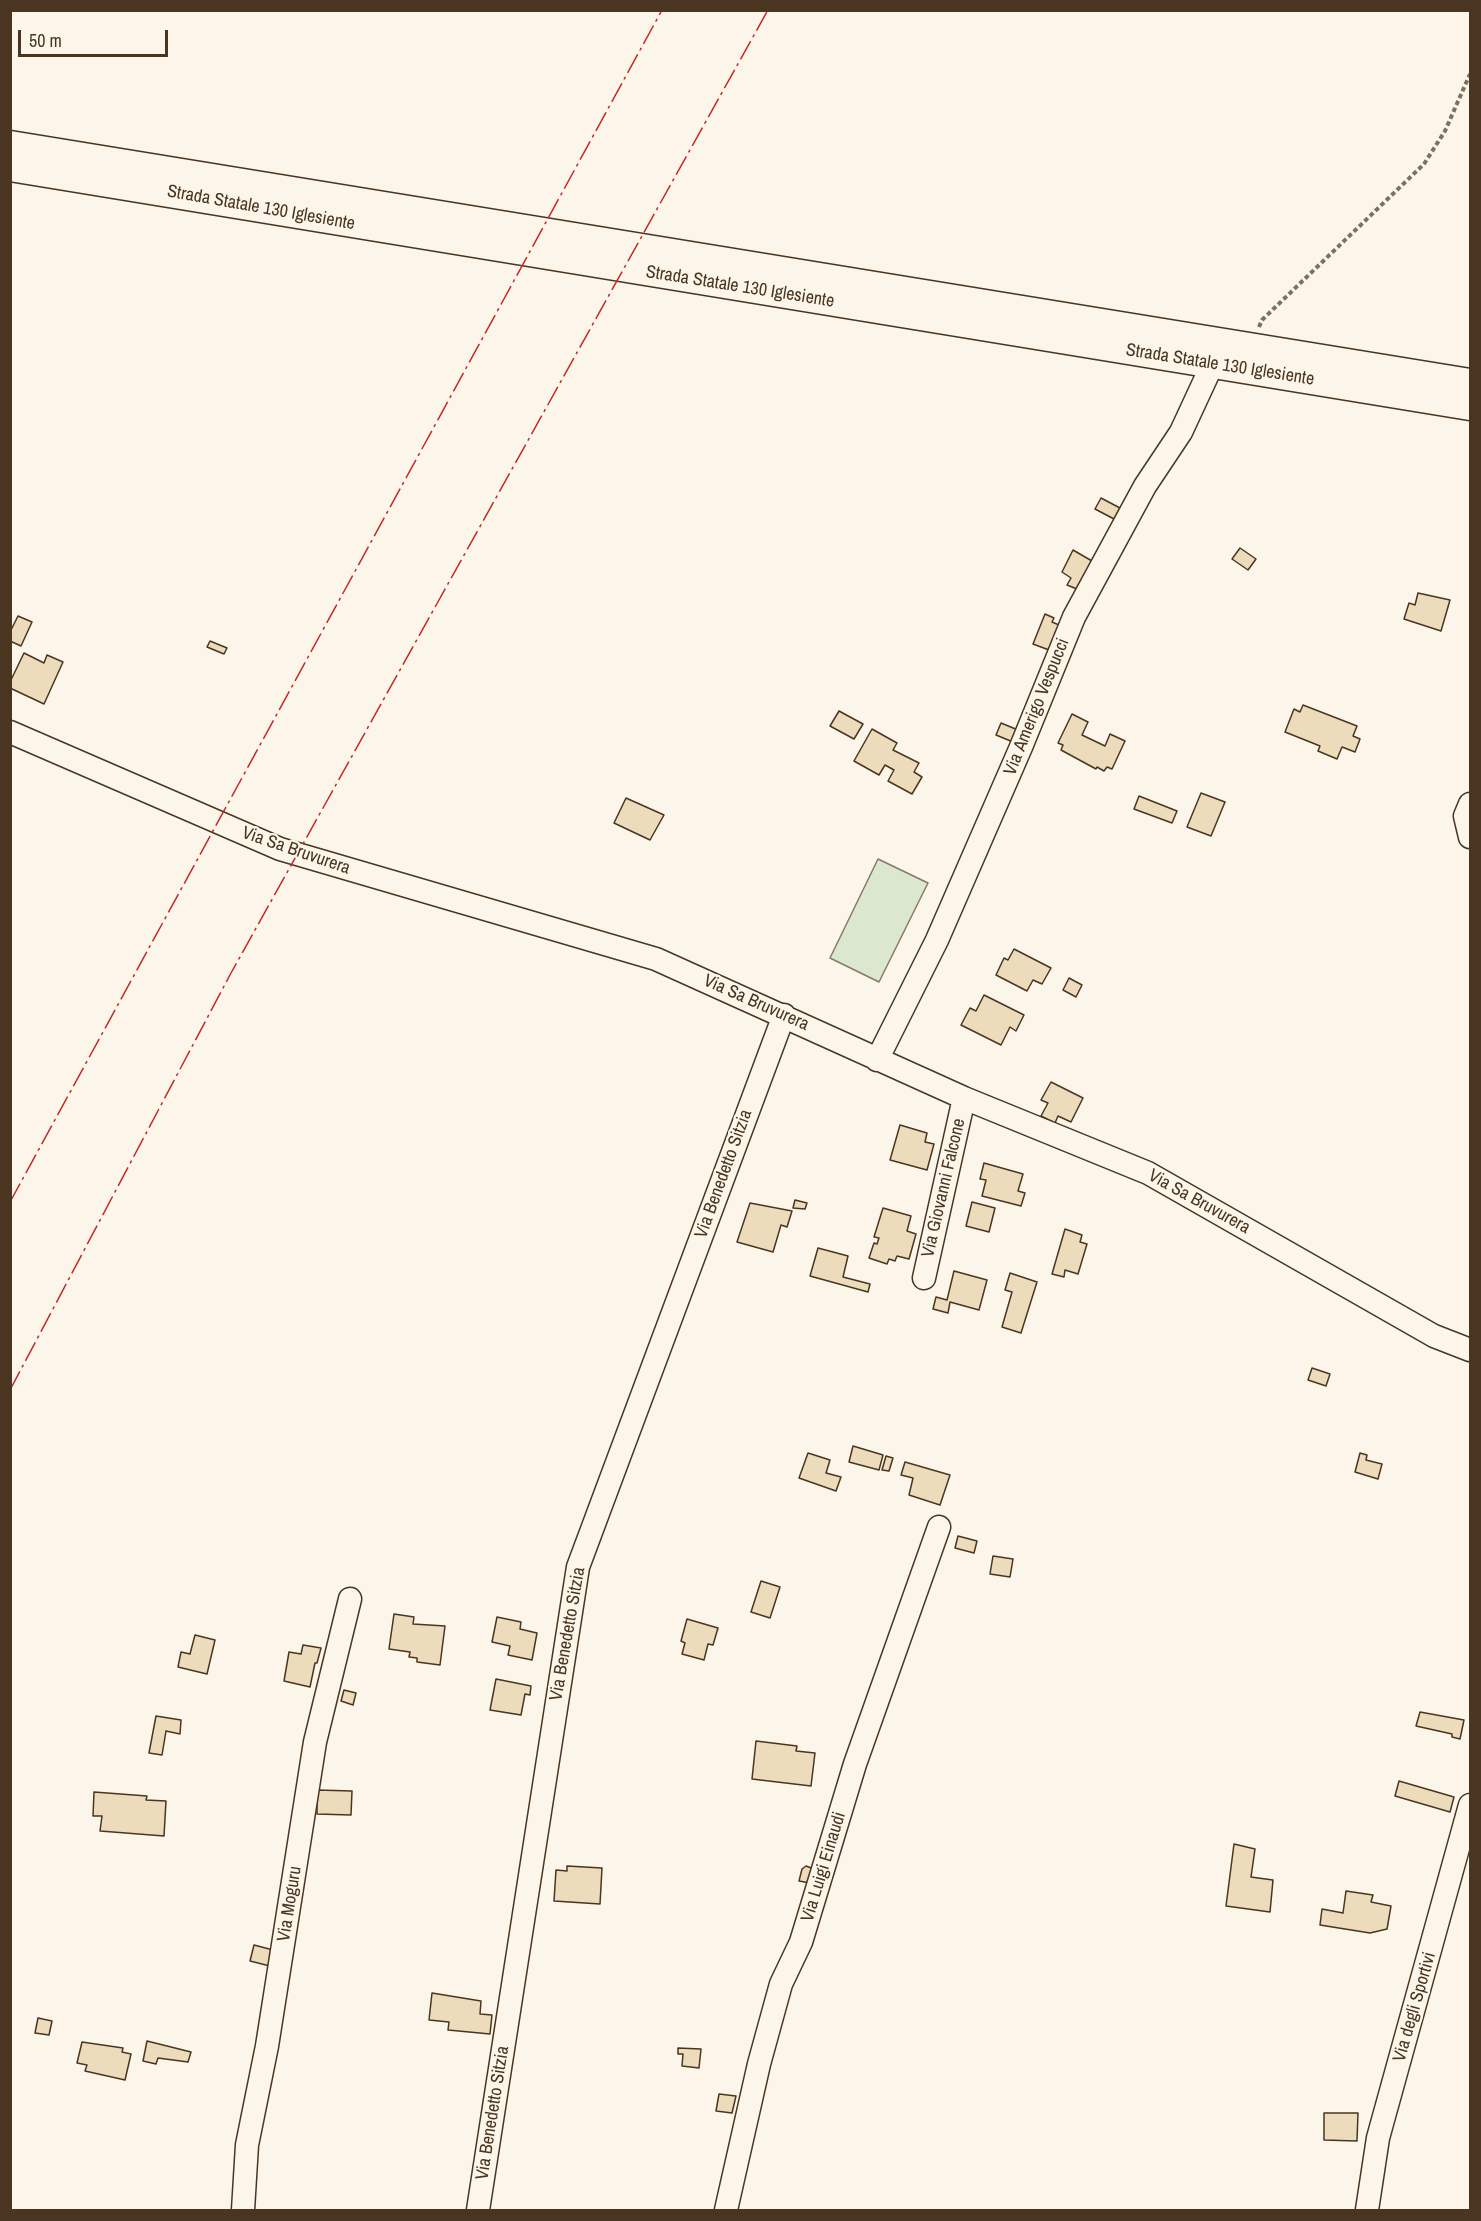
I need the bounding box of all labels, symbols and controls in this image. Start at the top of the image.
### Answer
scale bar [21,18,171,56]
text: 50 m [29,28,62,53]
street label: Strada Statale 130 Iglesiente [165,181,357,235]
street label: Strada Statale 130 Iglesiente [644,261,836,313]
street label: Strada Statale 130 Iglesiente [1124,339,1316,391]
street label: Via Amerigo Vespucci [1000,635,1074,779]
street label: Via Sa Bruvurera [239,822,353,880]
street label: Via Sa Bruvurera [700,970,812,1036]
street label: Via Benedetto Sitzia [691,1107,757,1241]
street label: Via Giovanni Falcone [918,1116,970,1260]
street label: Via Sa Bruvurera [1144,1165,1254,1239]
street label: Via Benedetto Sitzia [546,1566,590,1702]
street label: Via Luigi Einaudi [797,1809,851,1925]
street label: Via Moguru [273,1865,307,1943]
street label: Via degli Sportivi [1389,1950,1441,2064]
street label: Via Benedetto Sitzia [472,2045,514,2181]

